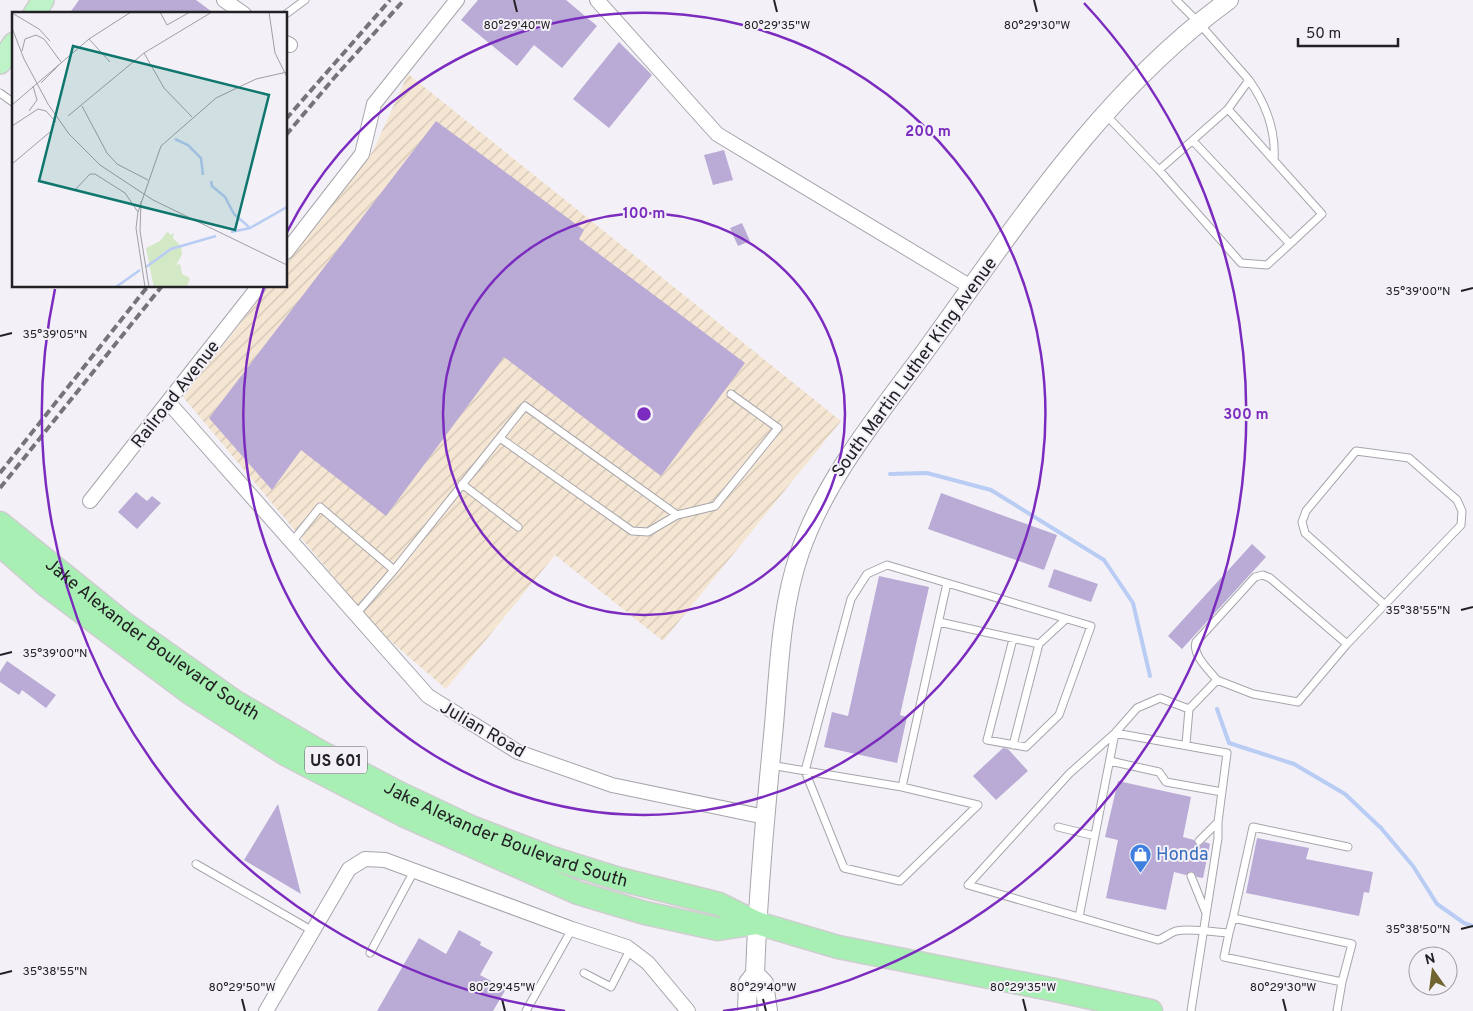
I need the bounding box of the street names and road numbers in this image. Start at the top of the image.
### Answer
street label: South Martin Luther King Avenue [828,253,1003,482]
street label: Railroad Avenue [127,336,226,454]
street label: Jake Alexander Boulevard South [40,554,263,727]
street label: Julian Road [435,697,529,764]
road number: US 601 [305,746,367,774]
street label: Jake Alexander Boulevard South [379,777,630,894]

